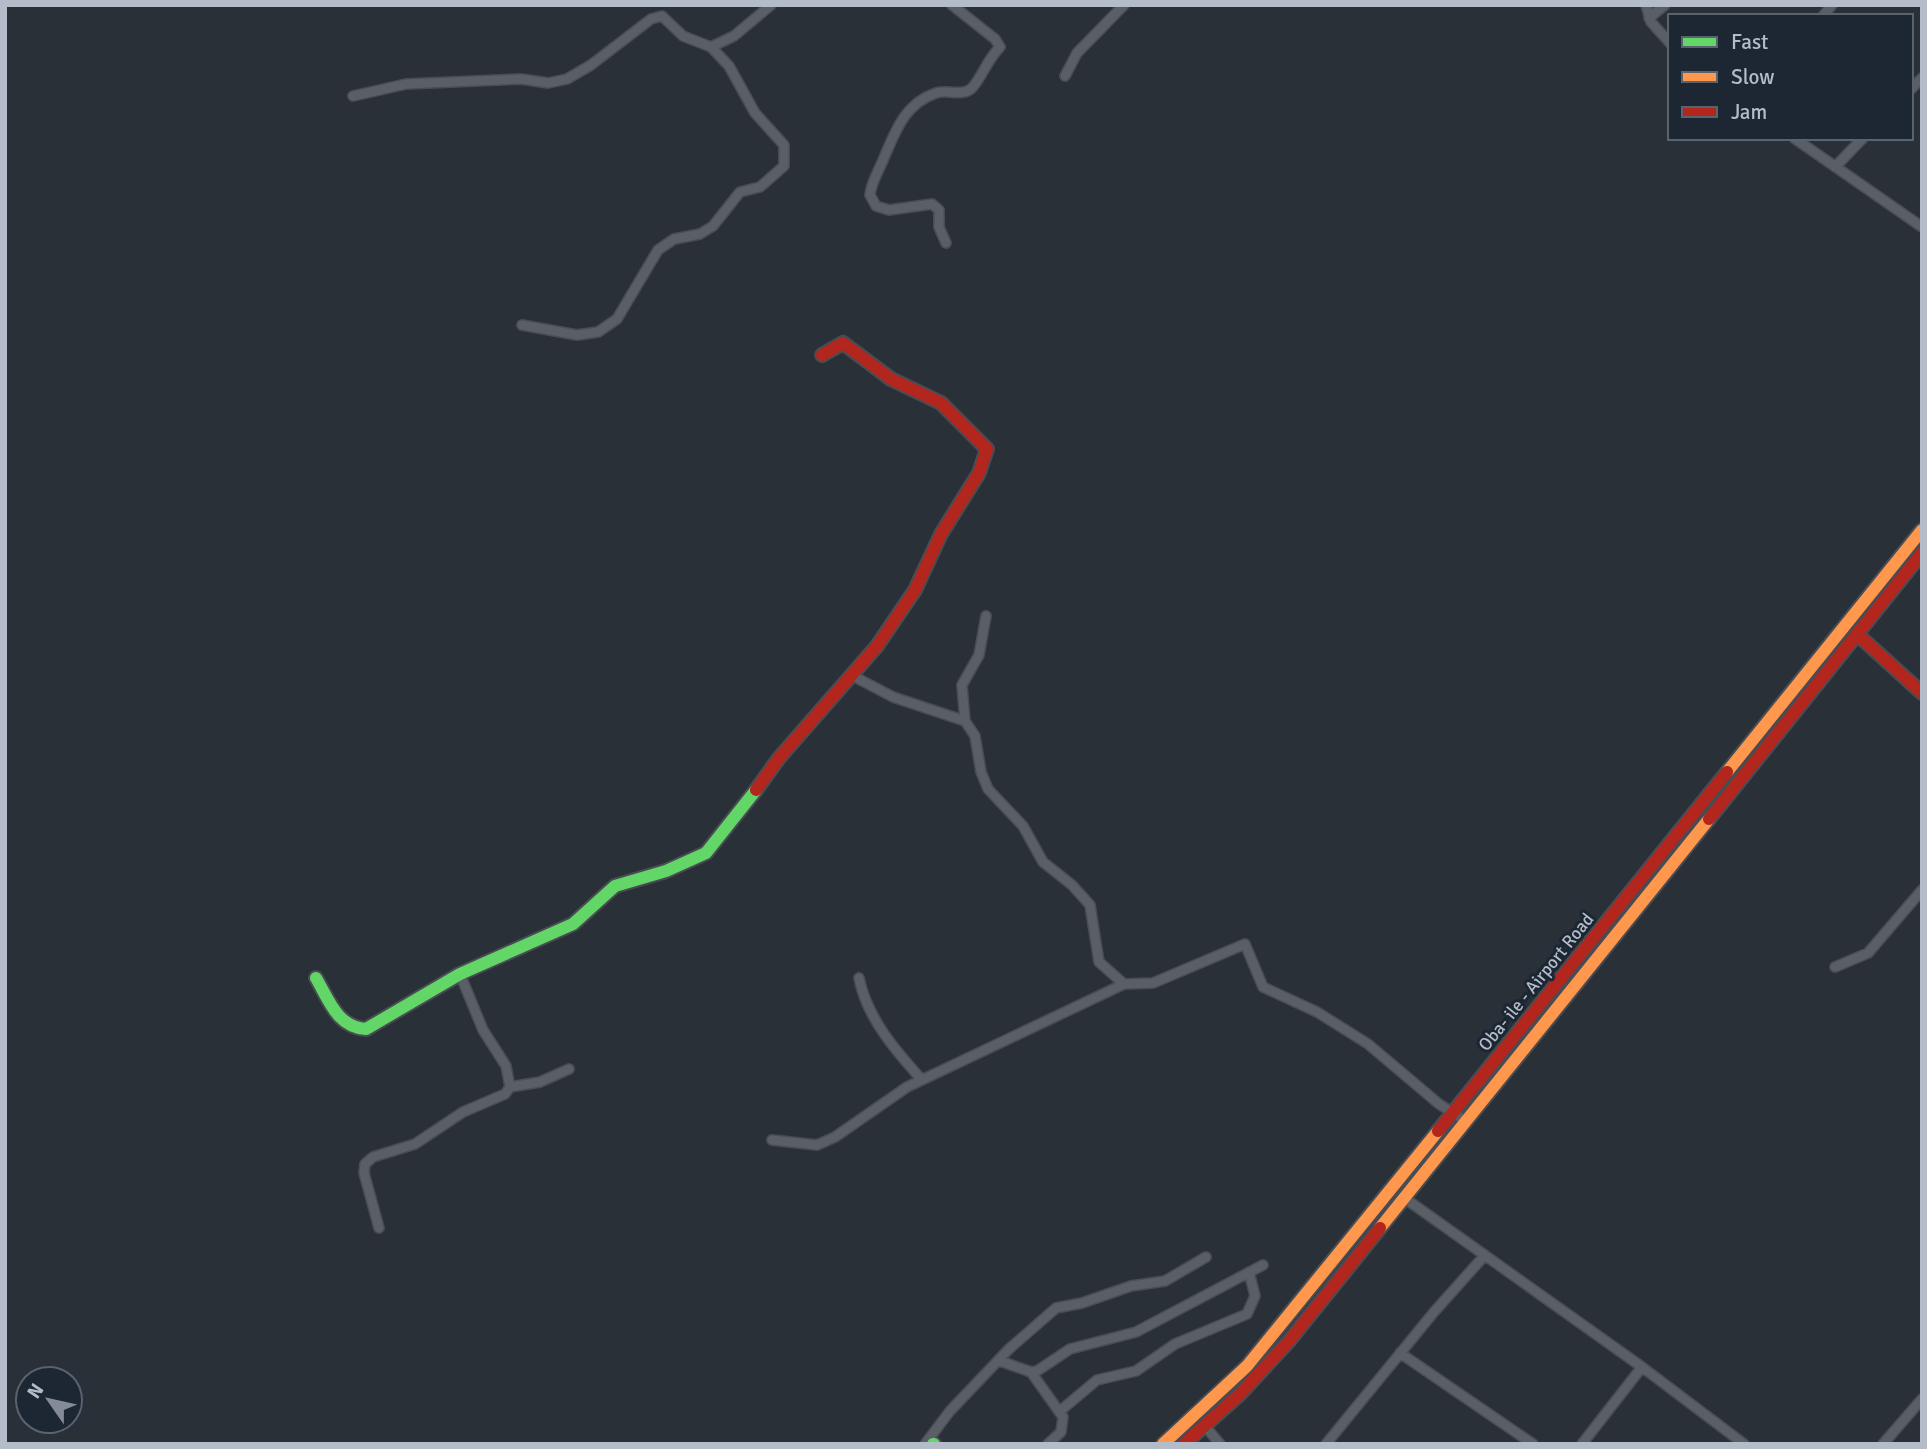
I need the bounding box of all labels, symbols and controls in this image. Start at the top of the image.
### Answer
legend [1668,14,1913,140]
text: Fast [1731,29,1768,55]
text: Slow [1731,64,1775,90]
text: Jam [1731,99,1767,125]
street label: Oba- ile - Airport Road [1474,909,1598,1055]
north arrow [14,1365,84,1435]
text: N [22,1379,49,1403]

